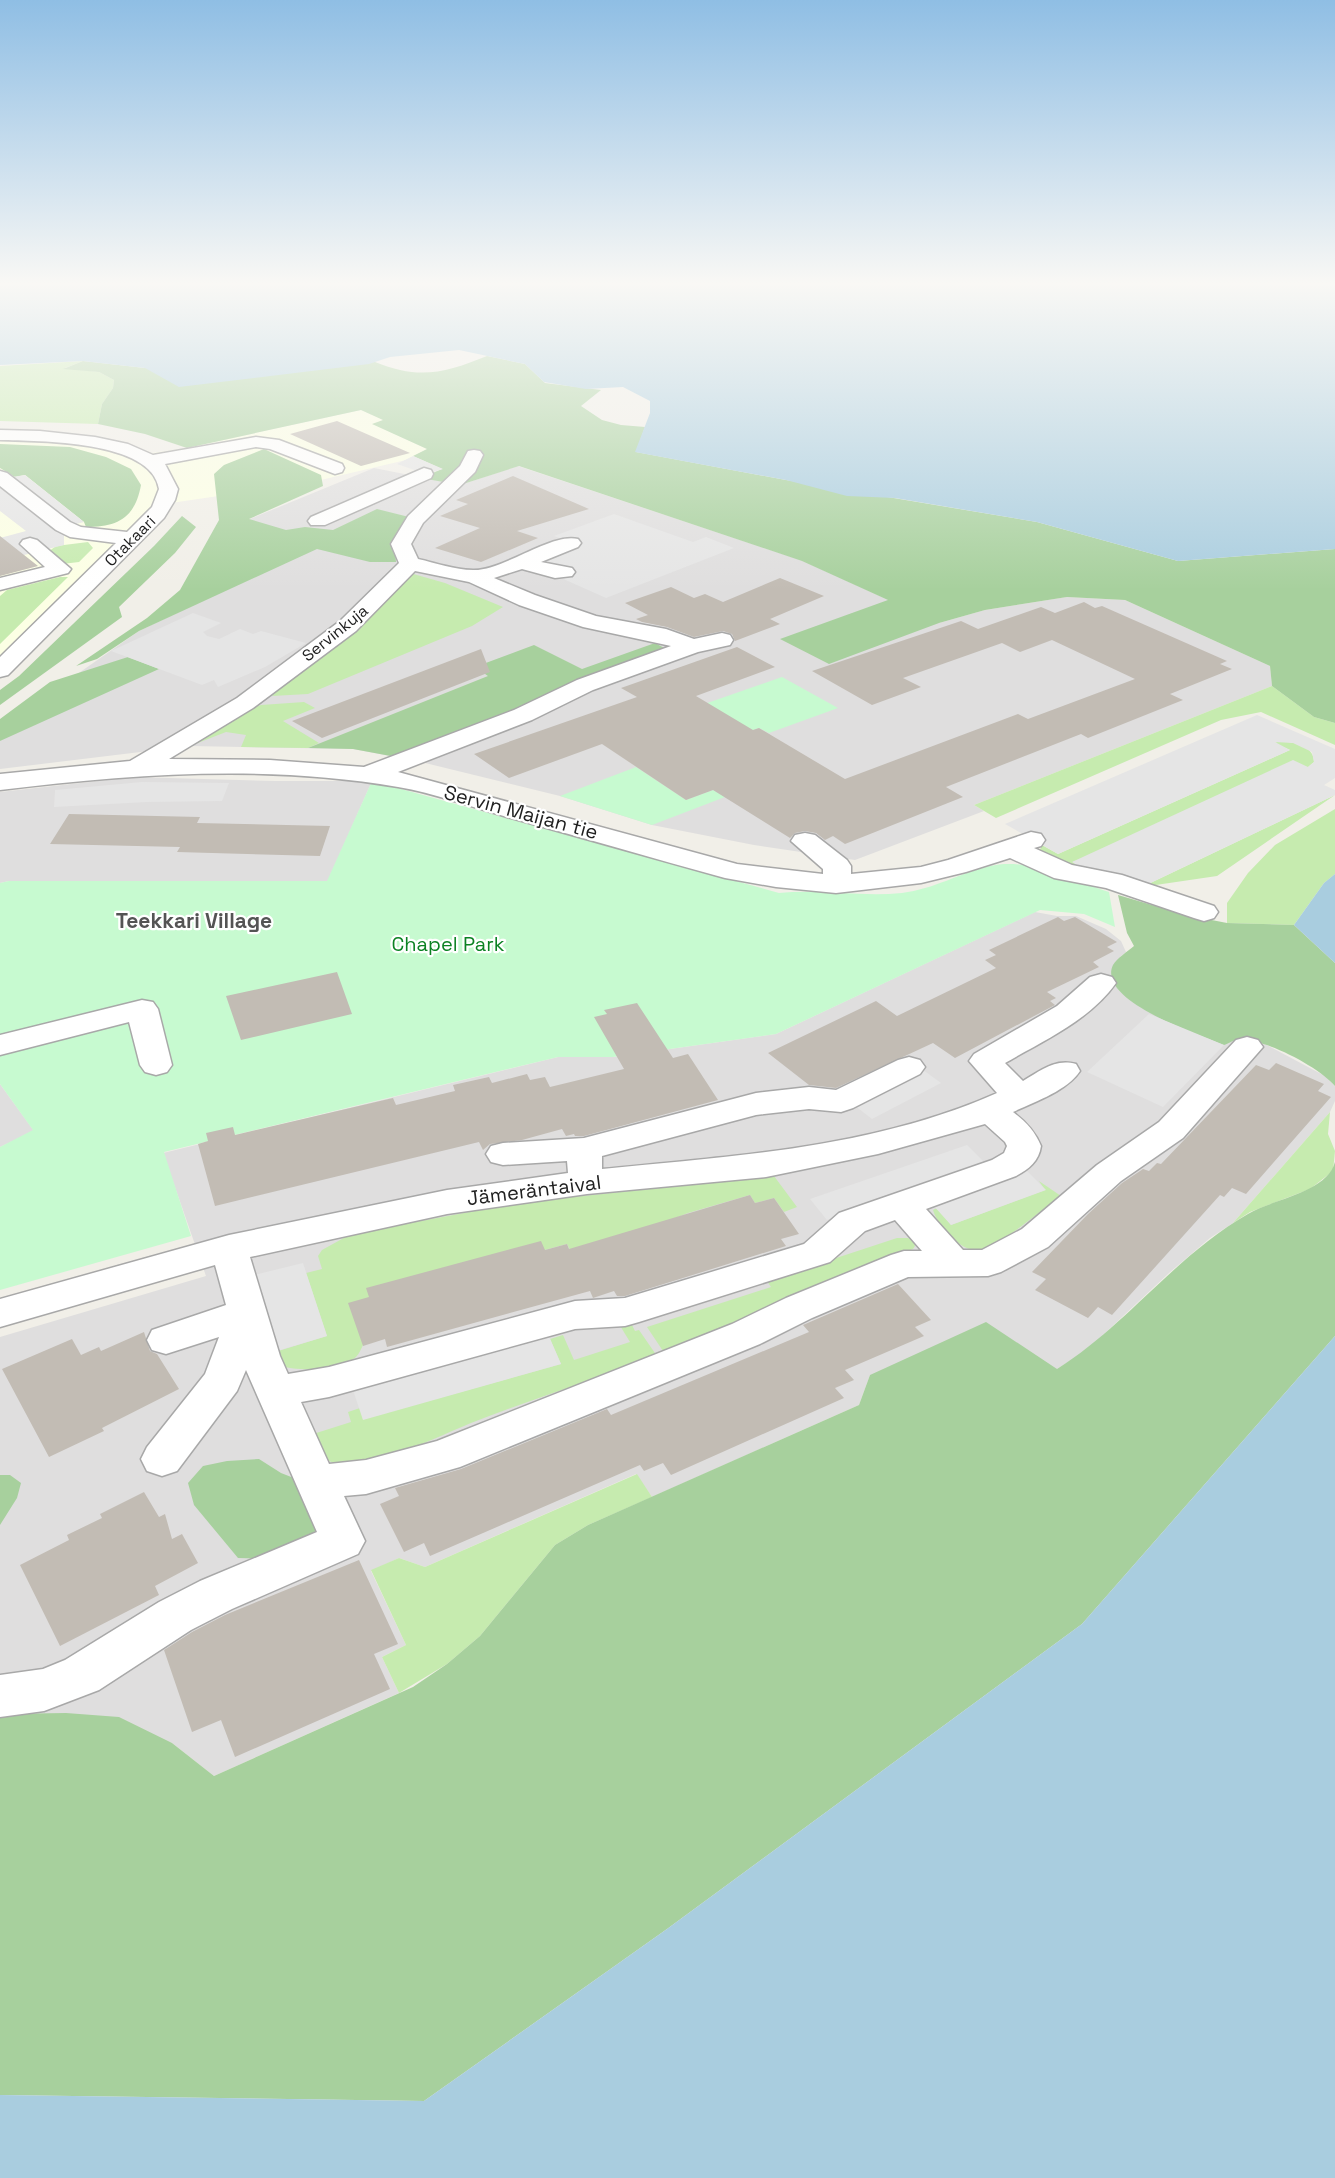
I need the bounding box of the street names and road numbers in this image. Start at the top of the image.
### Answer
street label: Otakaari [100,511,160,571]
street label: Servinkuja [298,600,372,666]
street label: Servin Maijan tie [441,779,601,845]
street label: Jämeräntaival [465,1169,603,1211]

